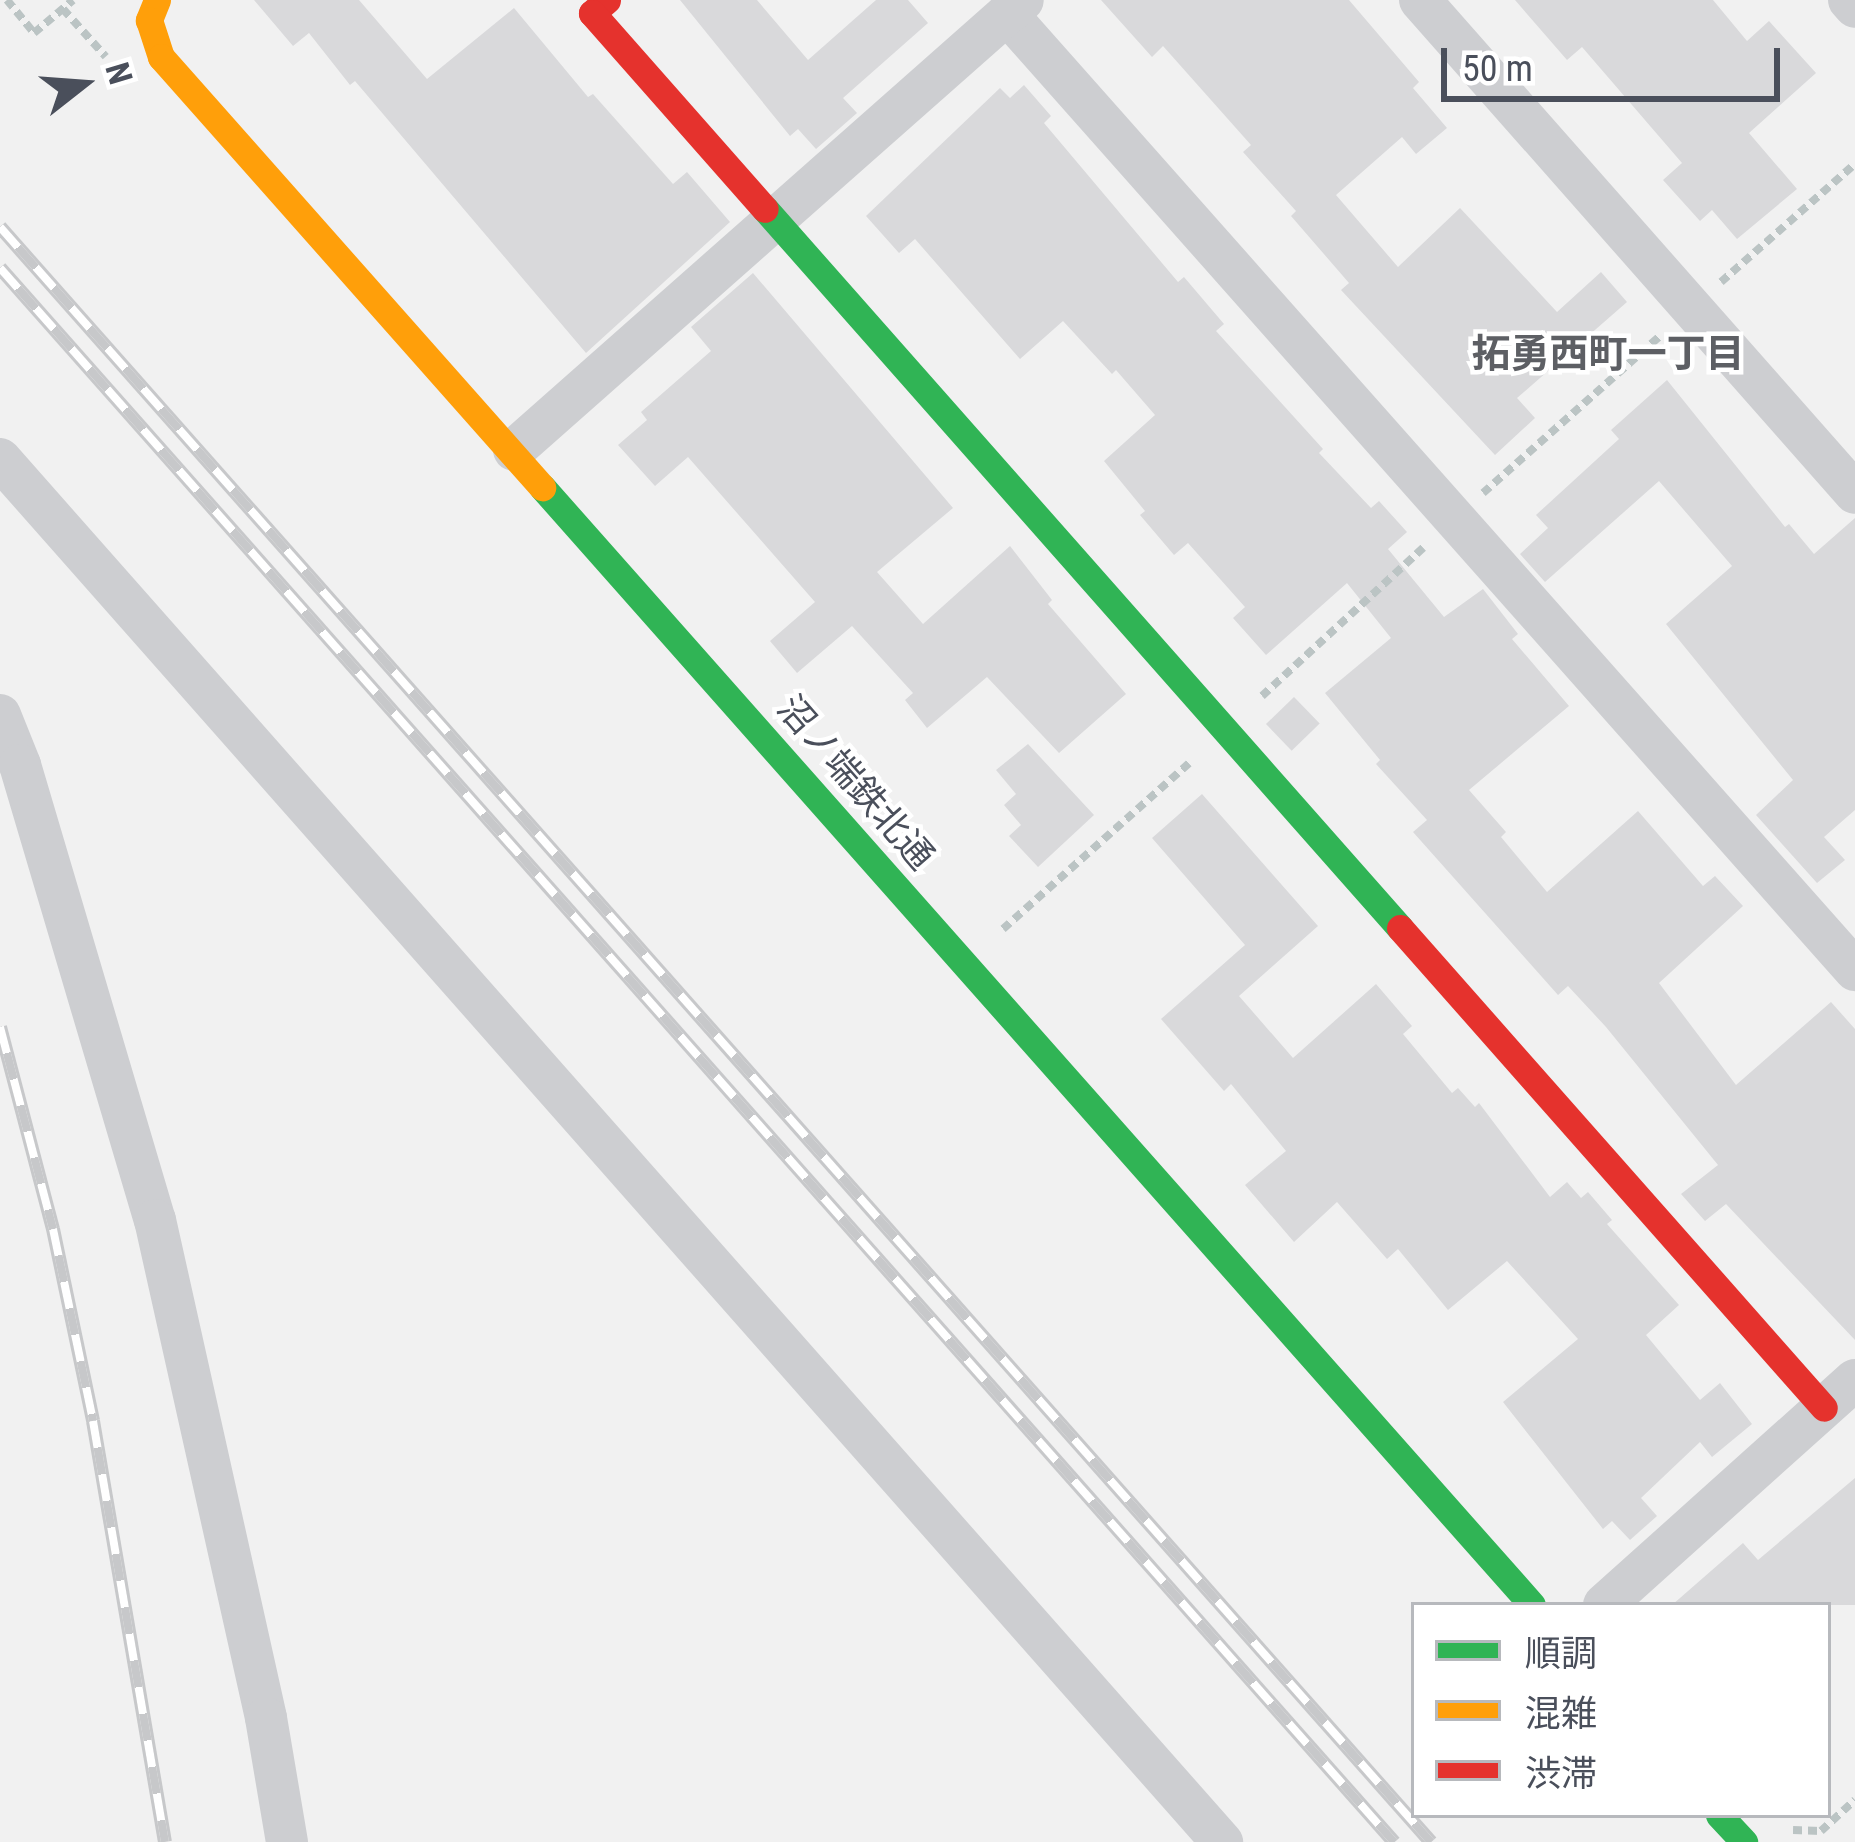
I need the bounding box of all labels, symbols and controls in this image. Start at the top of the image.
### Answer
north arrow [24,24,144,144]
scale bar [1447,24,1786,98]
text: 50 m [1462,48,1533,90]
text: N [97,58,141,89]
district label: 拓勇西町一丁目 [1472,331,1744,377]
street label: 沼ノ端鉄北通 [768,687,942,879]
legend [1411,1602,1831,1818]
text: 順調 [1525,1633,1597,1675]
text: 混雑 [1525,1693,1597,1735]
text: 渋滞 [1525,1753,1597,1795]

